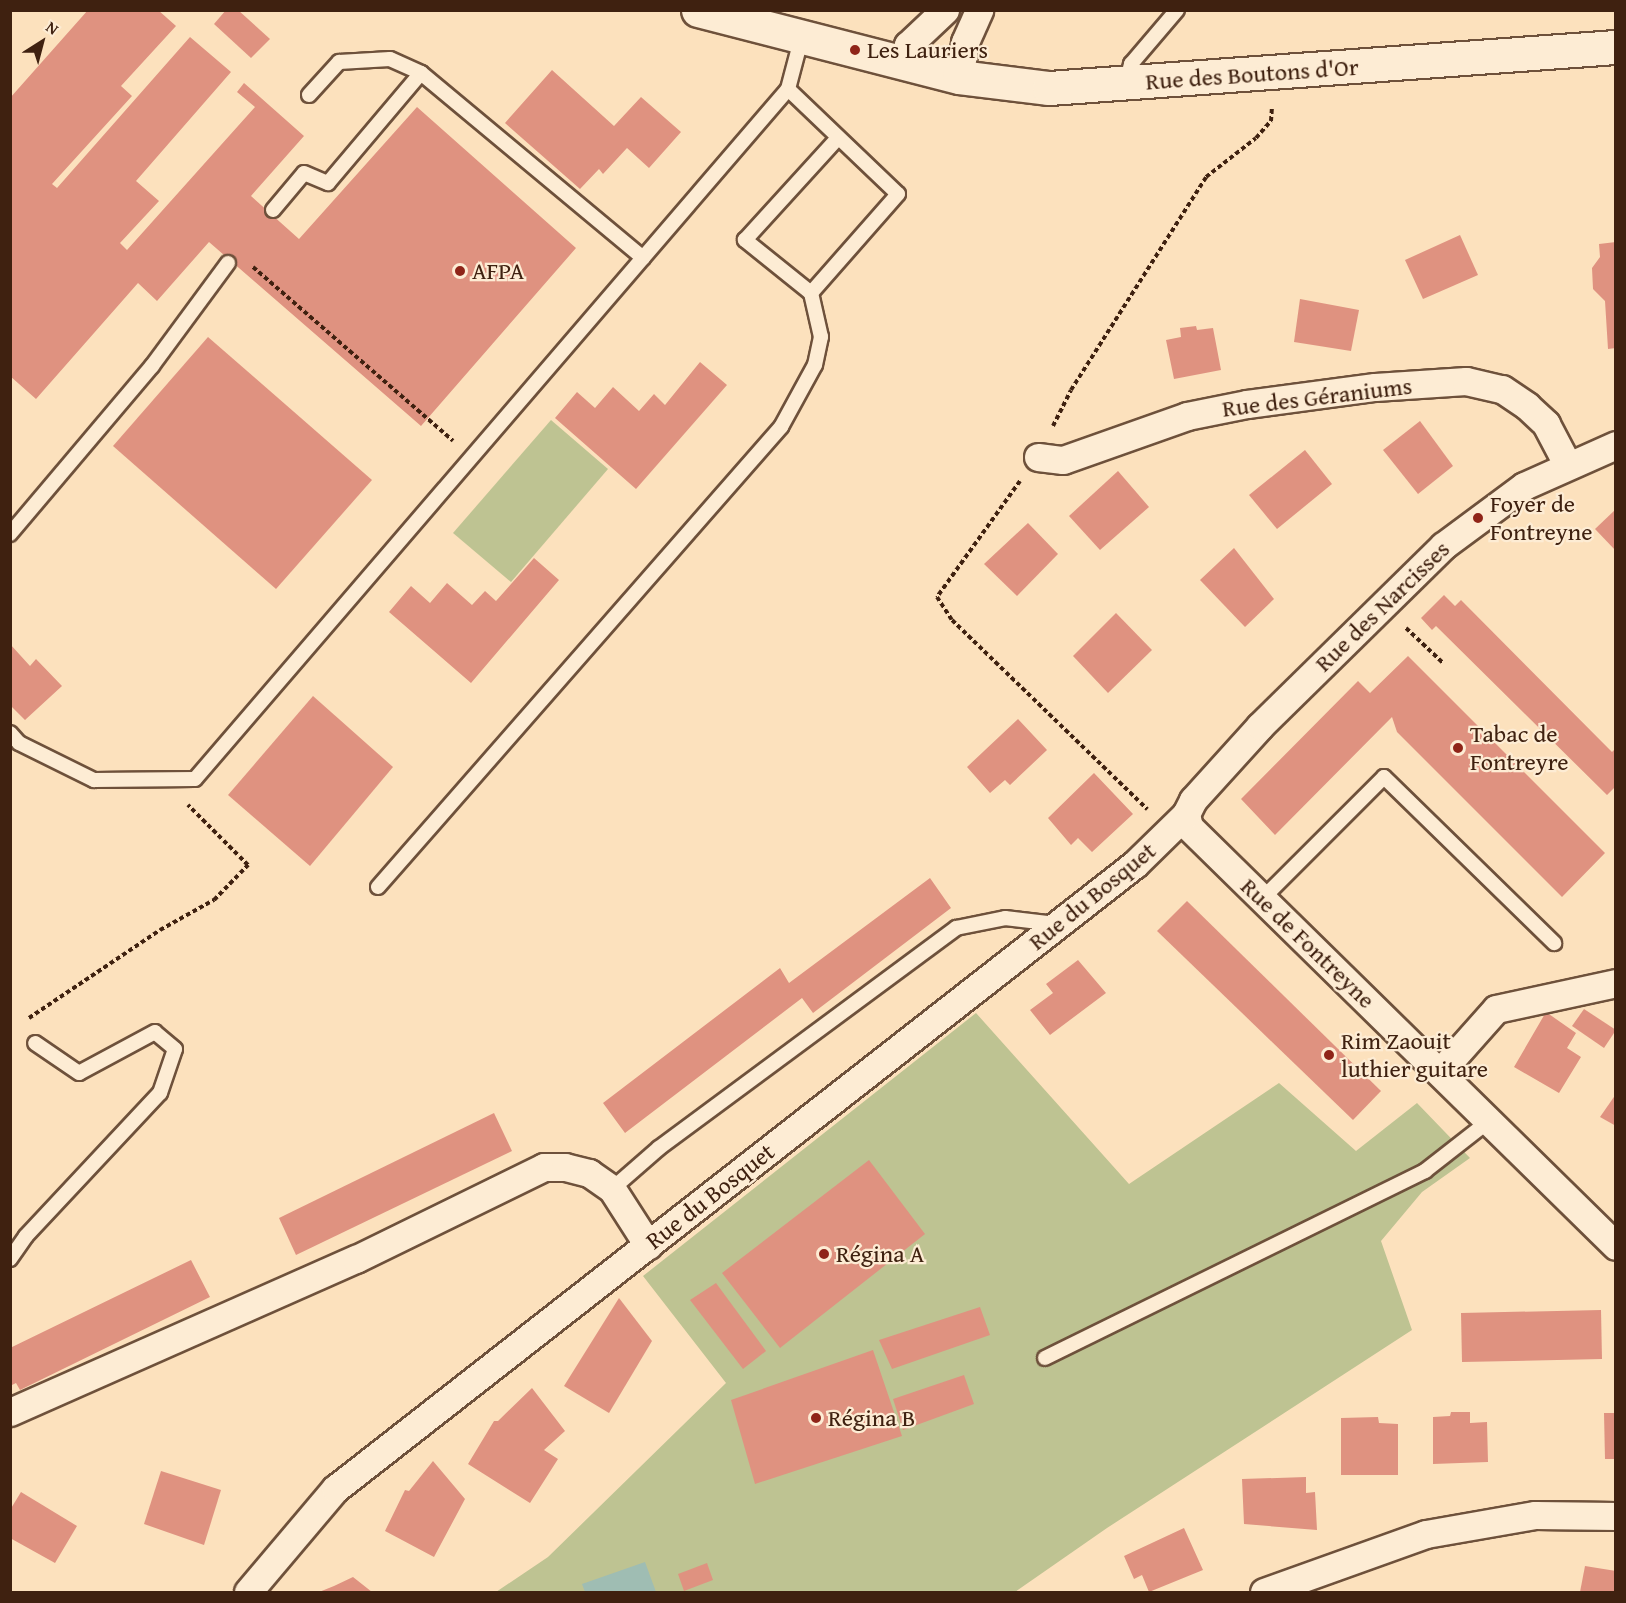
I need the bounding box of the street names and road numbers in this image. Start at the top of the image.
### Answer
street label: Rue des Boutons d'Or [1144,52,1360,96]
street label: Rue des Géraniums [1220,371,1414,423]
street label: Rue des Narcisses [1309,535,1455,677]
street label: Rue du Bosquet [1023,836,1161,956]
street label: Rue de Fontreyne [1235,872,1381,1014]
street label: Rue du Bosquet [640,1137,780,1255]

